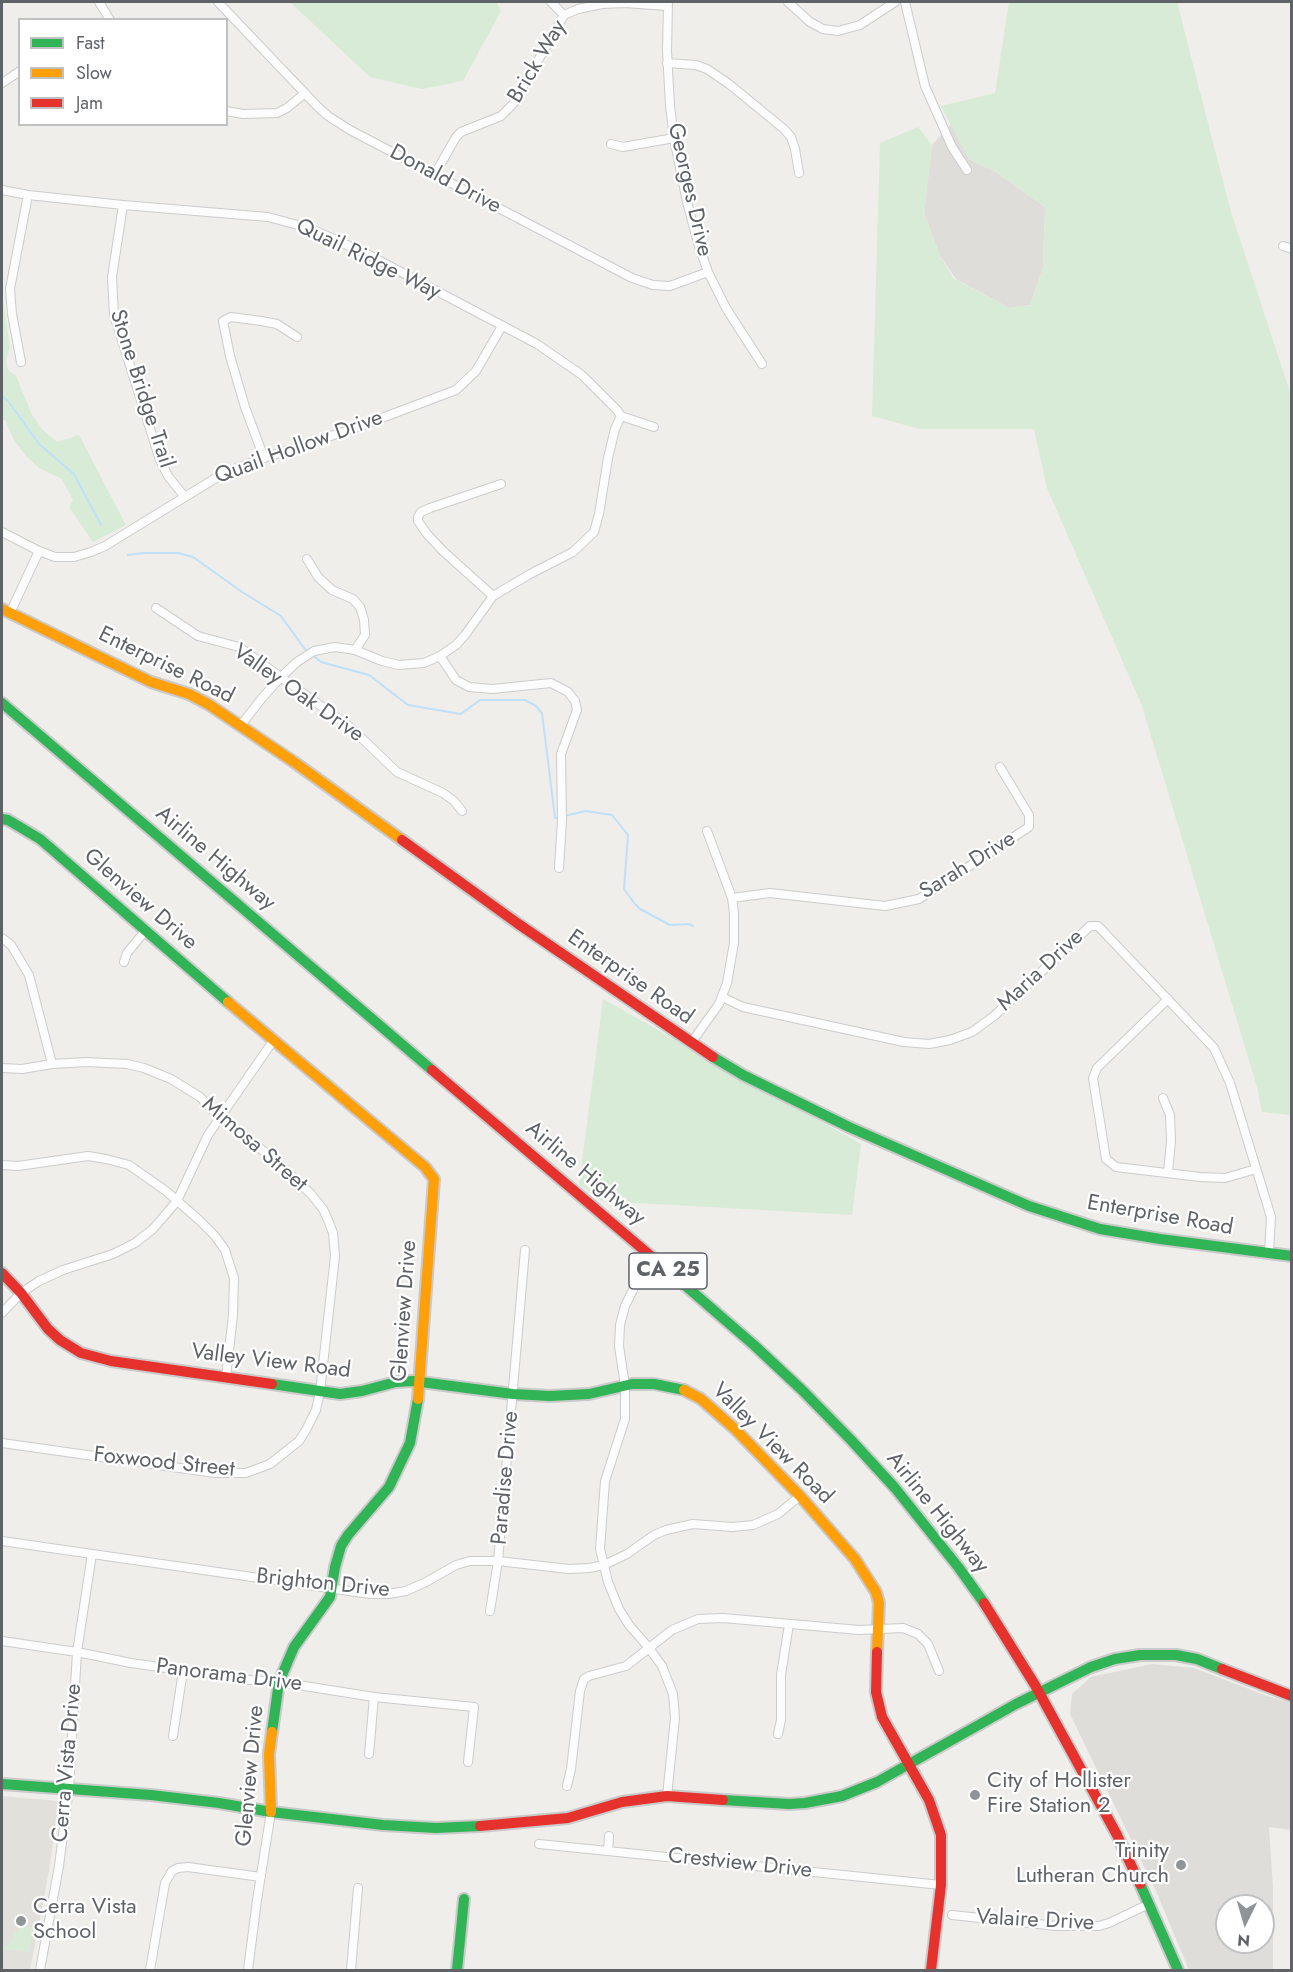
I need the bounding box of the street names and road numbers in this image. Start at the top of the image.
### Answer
street label: Brick Way [503,16,573,108]
street label: Georges Drive [661,121,717,259]
street label: Donald Drive [385,140,505,220]
street label: Quail Ridge Way [291,214,445,306]
street label: Stone Bridge Trail [103,307,179,471]
street label: Quail Hollow Drive [211,405,387,491]
street label: Enterprise Road [94,622,238,710]
street label: Valley Oak Drive [228,639,368,749]
street label: Airline Highway [150,801,280,917]
street label: Sarah Drive [915,826,1021,906]
street label: Glenview Drive [78,844,202,956]
street label: Enterprise Road [562,925,698,1031]
street label: Maria Drive [993,925,1089,1017]
street label: Mimosa Street [196,1092,312,1198]
street label: Airline Highway [520,1116,650,1232]
street label: Enterprise Road [1085,1190,1235,1242]
street label: Glenview Drive [387,1239,423,1383]
road number: CA 25 [629,1253,707,1289]
street label: Valley View Road [190,1339,352,1385]
street label: Valley View Road [706,1378,838,1510]
street label: Paradise Drive [487,1410,525,1546]
street label: Foxwood Street [92,1442,236,1484]
street label: Airline Highway [880,1447,994,1579]
street label: Brighton Drive [255,1564,391,1604]
street label: Panorama Drive [154,1654,304,1698]
street label: Cerra Vista Drive [48,1683,88,1843]
street label: Glenview Drive [232,1704,270,1848]
street label: Crestview Drive [667,1843,813,1885]
street label: Valaire Drive [975,1905,1095,1937]

